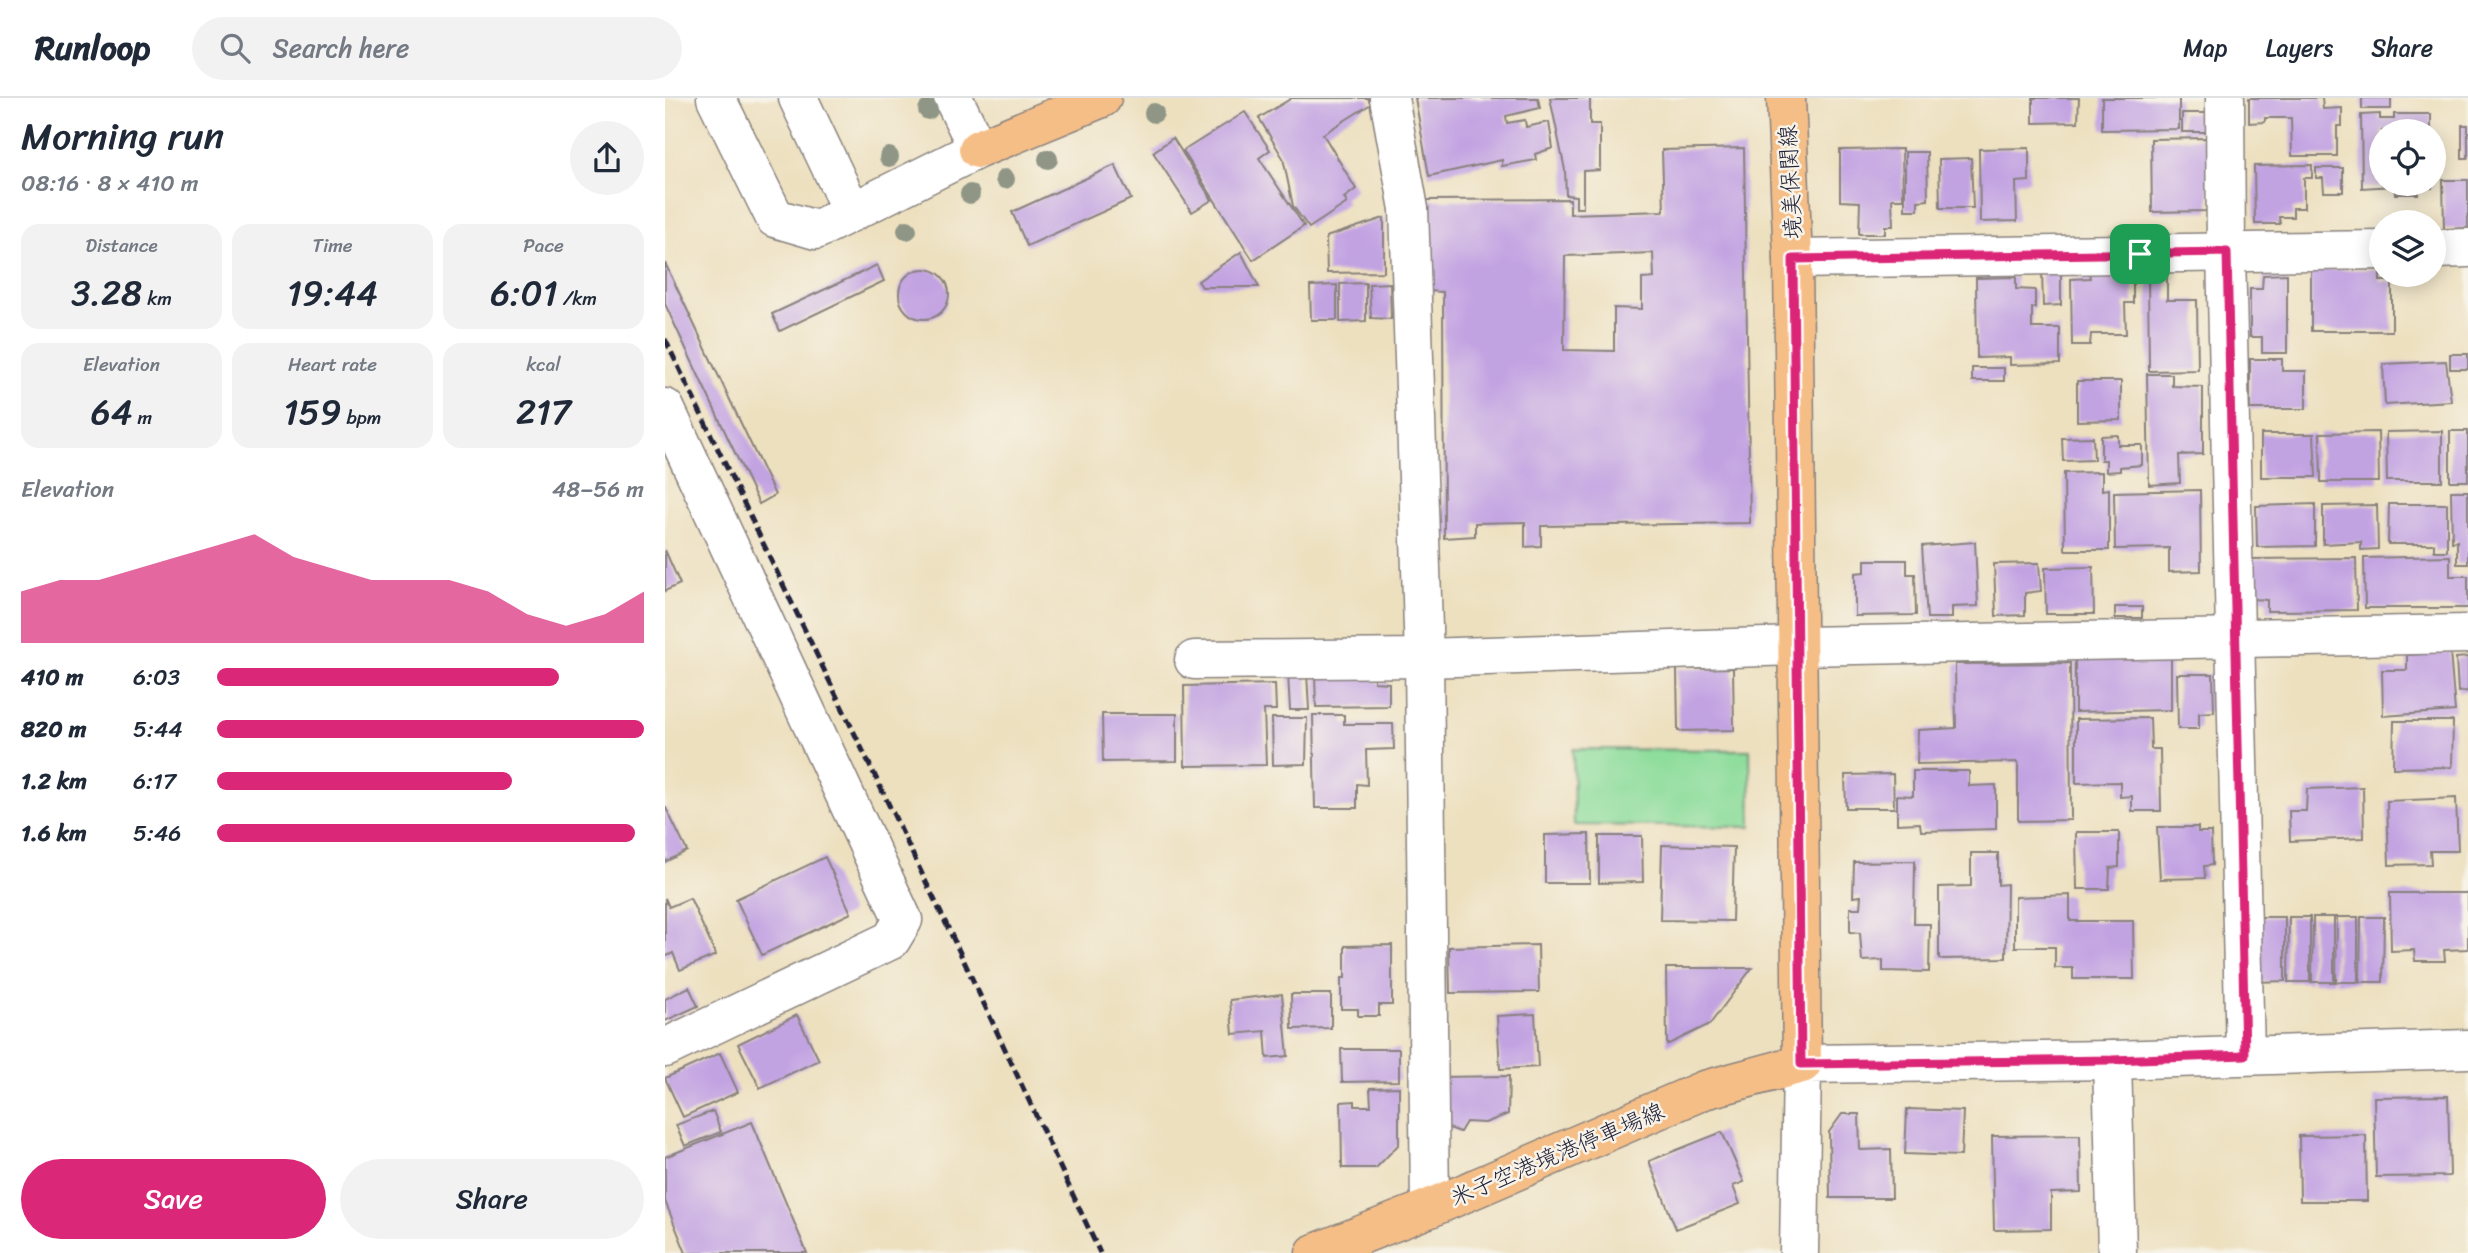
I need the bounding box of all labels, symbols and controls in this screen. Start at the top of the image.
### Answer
search box [192,17,682,80]
text: Runloop [35,19,150,77]
text: Search here [272,25,409,71]
text: Map [2183,27,2228,69]
text: Layers [2266,27,2333,69]
text: Share [2371,27,2433,69]
icon: search [216,29,254,67]
text: Morning run [21,103,224,170]
map controls [2369,119,2446,287]
button: locate [2369,119,2446,196]
button: share [570,121,644,195]
street label: 境美保関線 [1767,123,1814,240]
text: 08:16 · 8 × 410 m [21,163,198,204]
button: layers [2369,210,2446,287]
pin [2110,224,2170,284]
text: Distance [85,229,158,262]
text: Time [312,229,353,262]
text: Pace [523,229,564,262]
icon: arrive [2121,235,2159,273]
text: 3.28 [71,262,142,324]
text: 19:44 [287,262,378,324]
text: 6:01 [490,262,558,324]
text: km [142,282,172,315]
text: /km [558,282,597,315]
text: Elevation [83,348,160,381]
text: Heart rate [288,348,377,381]
text: kcal [526,348,561,381]
text: 64 [91,381,133,443]
text: 159 [284,381,341,443]
text: 217 [516,381,571,443]
text: m [133,401,152,434]
text: bpm [341,401,381,434]
text: Elevation [21,469,114,510]
text: 48–56 m [552,469,644,510]
text: 410 m [21,657,83,698]
text: 6:03 [133,657,180,698]
text: 820 m [21,709,86,750]
text: 5:44 [133,709,183,750]
text: 1.2 km [21,761,87,802]
text: 6:17 [133,761,176,802]
text: 1.6 km [21,813,87,854]
text: 5:46 [133,813,181,854]
street label: 米子空港境港停車場線 [1443,1091,1671,1218]
button: Save [21,1159,326,1239]
button: Share [340,1159,644,1239]

